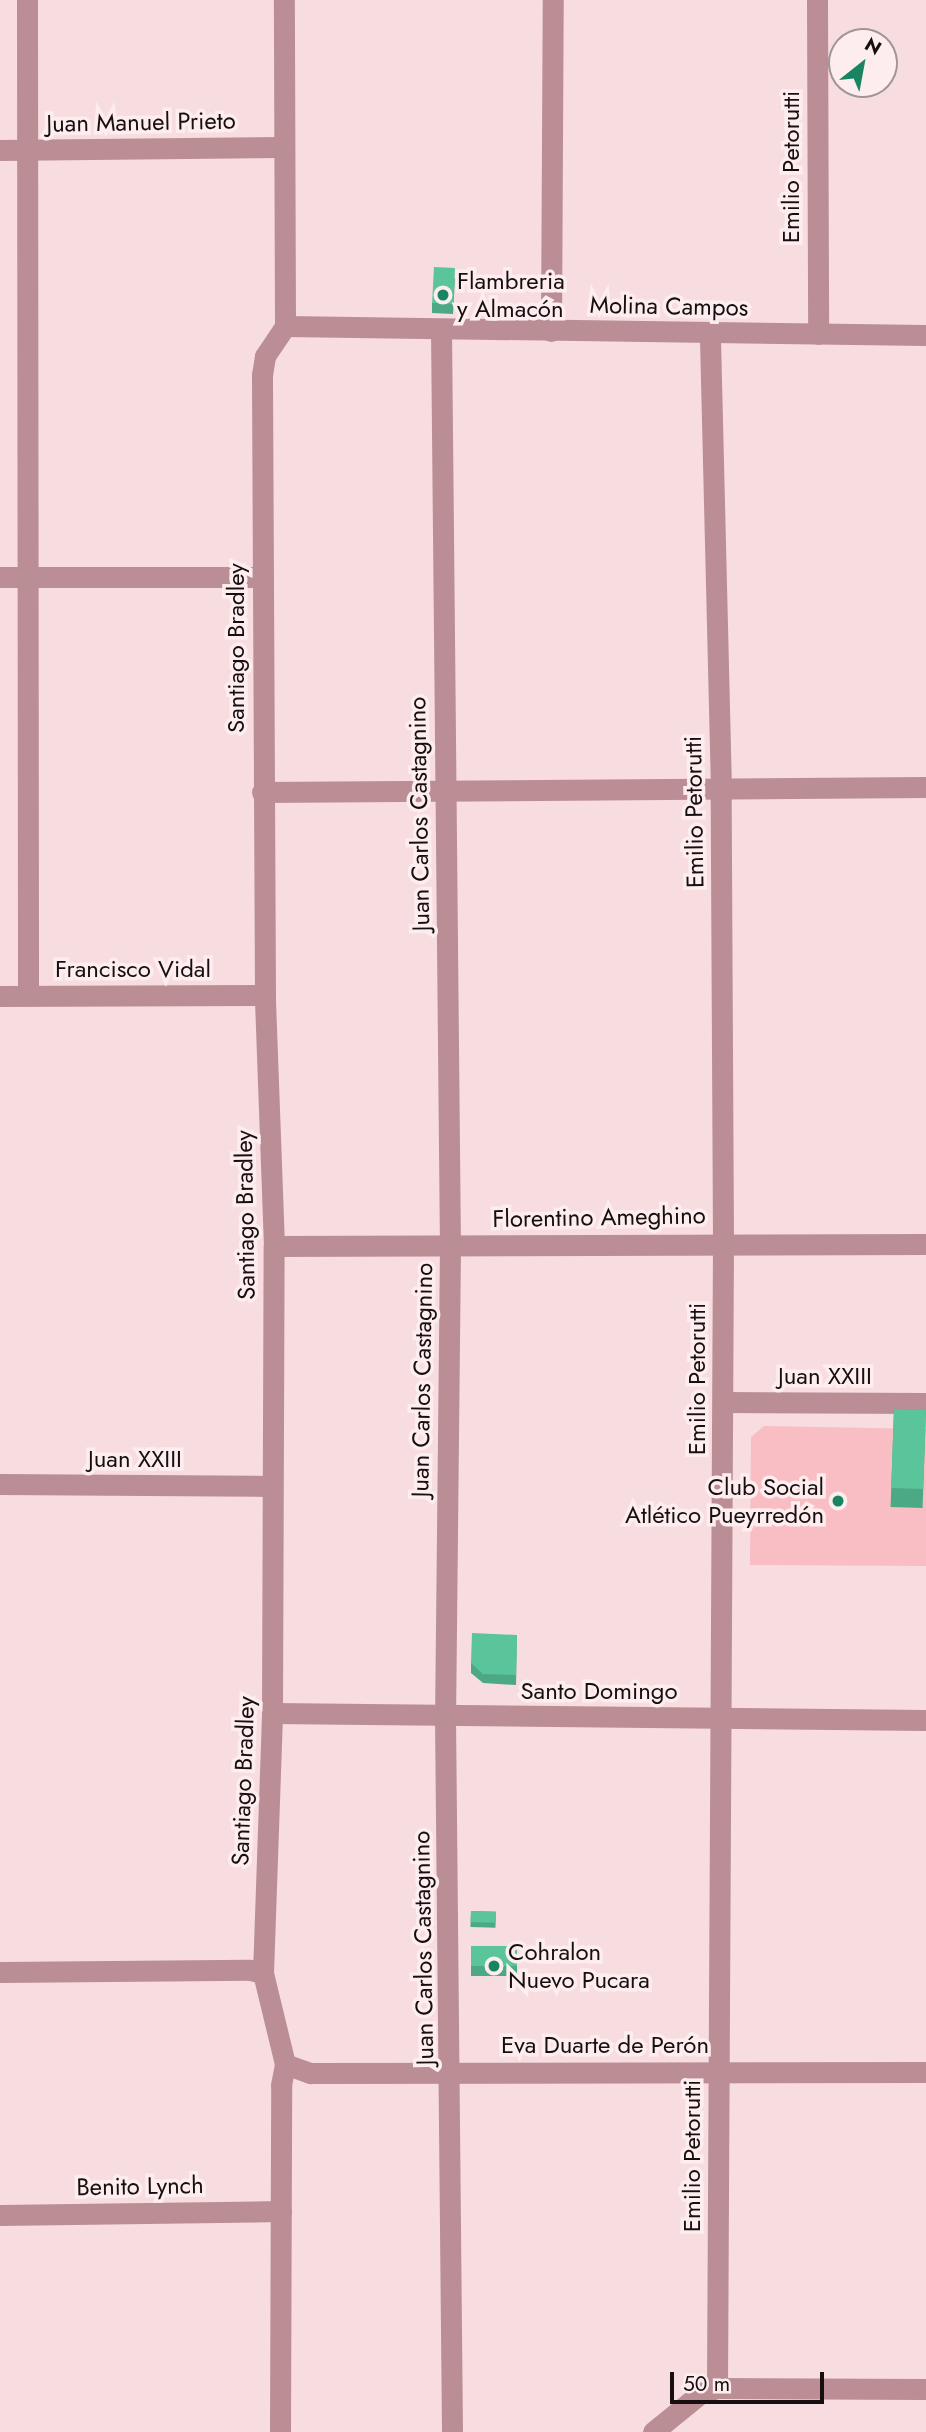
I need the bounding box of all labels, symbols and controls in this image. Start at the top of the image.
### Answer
north arrow [828,28,898,98]
text: N [860,31,886,62]
street label: Emilio Petorutti [777,91,805,243]
street label: Juan Manuel Prieto [46,106,236,138]
place label: Flambreria y Almacón [457,267,565,323]
marker: Flambreria y Almacón [435,287,451,303]
street label: Molina Campos [589,290,749,322]
street label: Santiago Bradley [222,563,250,733]
street label: Juan Carlos Castagnino [403,696,435,932]
street label: Emilio Petorutti [678,736,710,888]
street label: Francisco Vidal [55,955,211,983]
street label: Santiago Bradley [229,1130,261,1300]
street label: Florentino Ameghino [492,1201,706,1233]
street label: Juan Carlos Castagnino [406,1262,438,1498]
street label: Emilio Petorutti [683,1303,711,1455]
street label: Juan XXIII [778,1362,872,1390]
street label: Juan XXIII [88,1445,182,1473]
place label: Club Social Atlético Pueyrredón [625,1473,824,1529]
marker: Club Social Atlético Pueyrredón [830,1493,846,1509]
street label: Santo Domingo [520,1677,678,1705]
street label: Santiago Bradley [226,1696,260,1866]
street label: Juan Carlos Castagnino [407,1830,439,2066]
place label: Cohralon Nuevo Pucara [508,1938,650,1994]
marker: Cohralon Nuevo Pucara [486,1958,502,1974]
street label: Eva Duarte de Perón [501,2031,709,2059]
street label: Emilio Petorutti [678,2080,706,2232]
street label: Benito Lynch [76,2170,204,2202]
scale bar [674,2358,828,2402]
text: 50 m [683,2369,730,2399]

